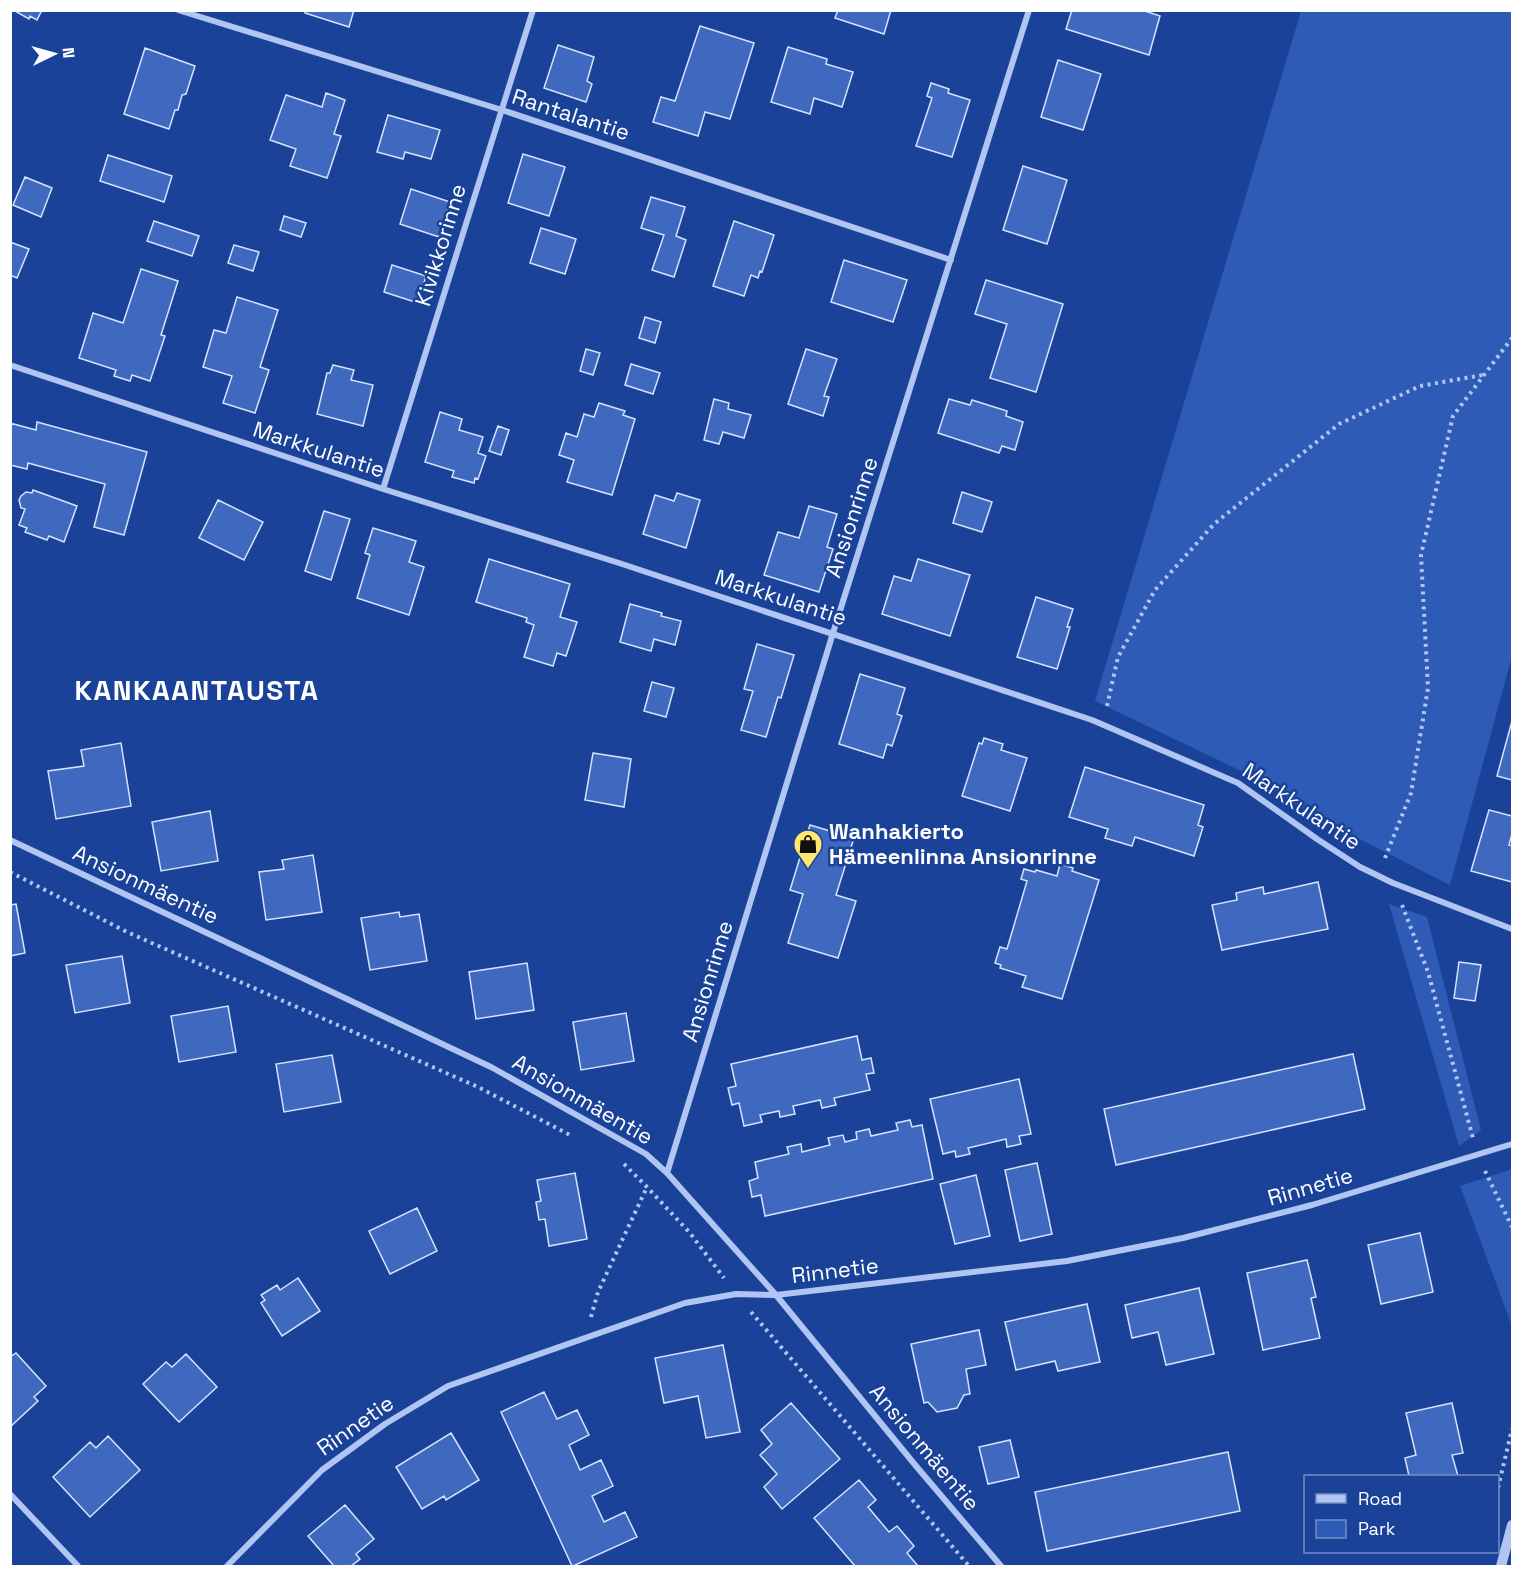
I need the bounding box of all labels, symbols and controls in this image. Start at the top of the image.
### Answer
north arrow [24,24,84,84]
text: N [58,46,79,59]
street label: Rantalantie [509,82,633,146]
street label: Kivikkorinne [408,180,472,310]
street label: Markkulantie [250,415,388,483]
street label: Ansionrinne [818,453,884,581]
street label: Markkulantie [712,563,850,631]
district label: KANKAANTAUSTA [74,672,320,708]
street label: Markkulantie [1237,756,1367,856]
place label: Wanhakierto Hämeenlinna Ansionrinne [829,817,1097,870]
shop icon: Wanhakierto Hämeenlinna Ansionrinne [792,828,824,870]
street label: Ansionmäentie [69,838,223,930]
street label: Ansionrinne [675,917,739,1045]
street label: Ansionmäentie [508,1048,658,1150]
street label: Rinnetie [1264,1161,1356,1211]
street label: Rinnetie [790,1251,880,1289]
street label: Ansionmäentie [864,1378,986,1516]
street label: Rinnetie [311,1388,399,1462]
legend [1304,1475,1499,1553]
text: Road [1358,1487,1402,1510]
text: Park [1358,1517,1396,1540]

